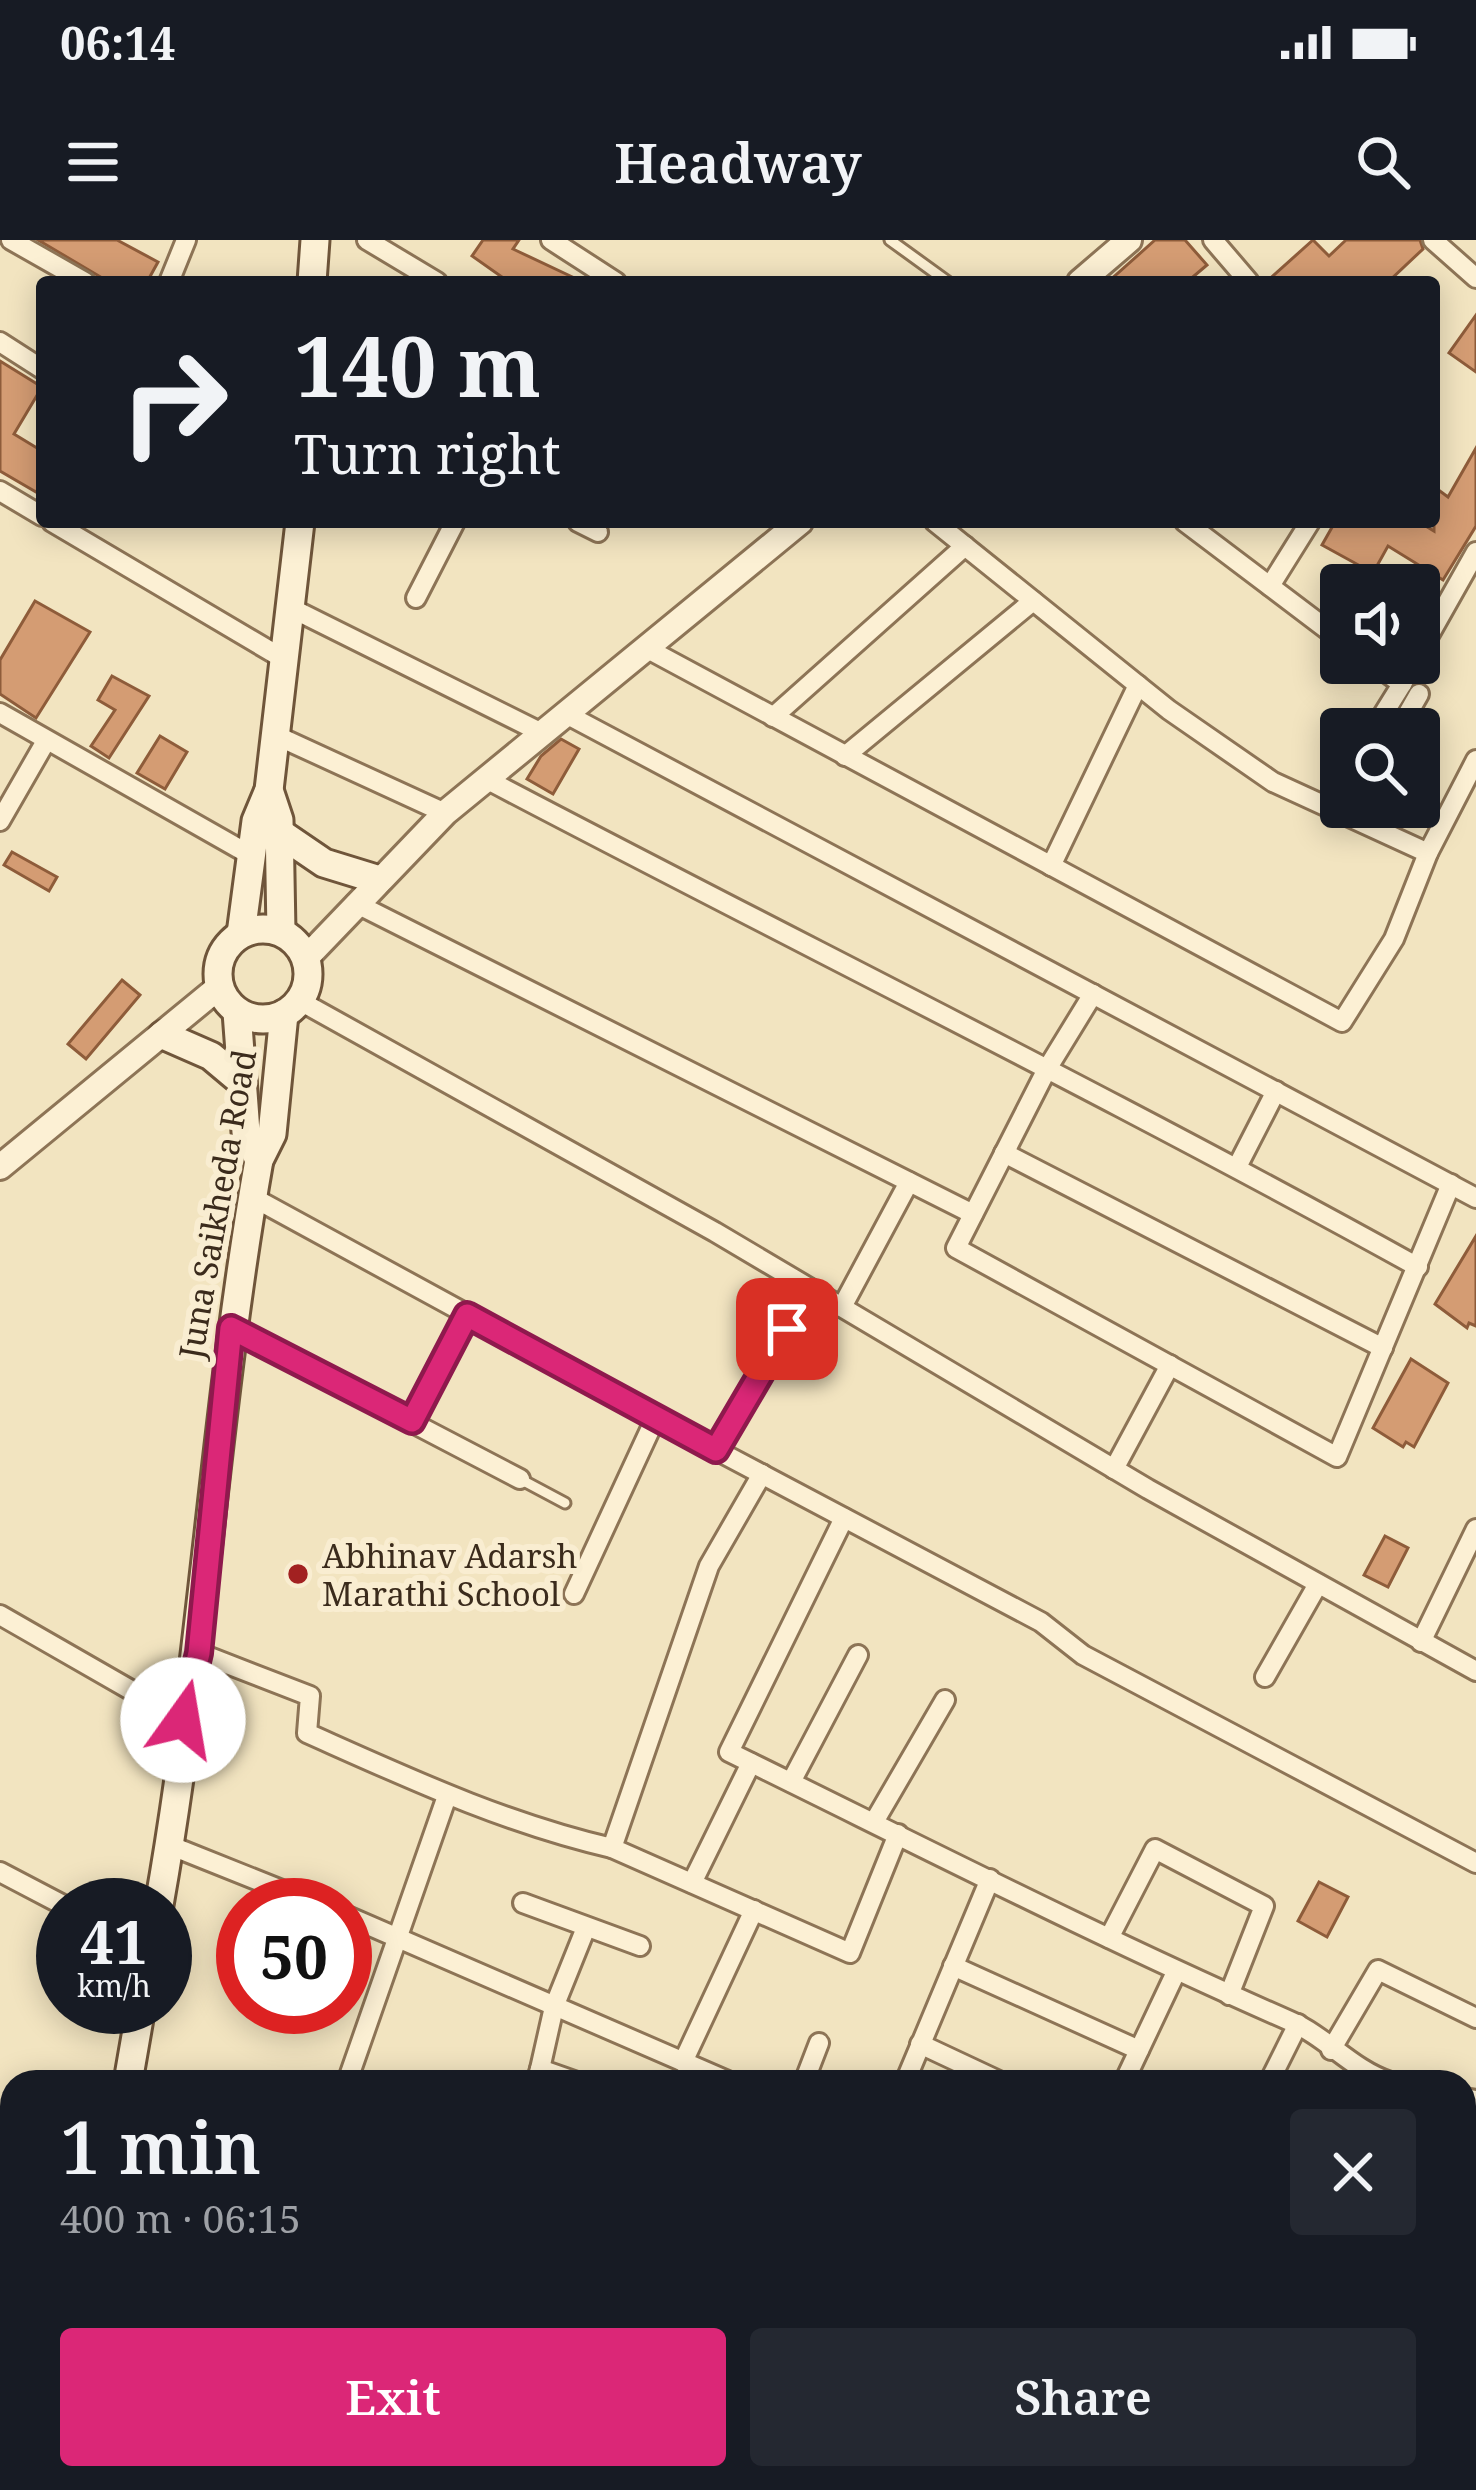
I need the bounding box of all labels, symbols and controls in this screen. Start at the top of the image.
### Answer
text: 06:14 [60,12,175,73]
text: Headway [614,125,862,199]
icon: menu [60,129,126,195]
icon: search [1350,129,1416,195]
text: 140 m [294,307,541,422]
icon: right [96,324,252,480]
text: Turn right [294,416,561,490]
map controls [1320,564,1440,828]
button: sound [1320,564,1440,684]
button: search [1320,708,1440,828]
street label: Juna Saikheda Road [167,1046,266,1363]
pin [736,1278,838,1380]
icon: arrive [754,1296,820,1362]
place label: Abhinav Adarsh Marathi School [322,1533,577,1616]
marker: Abhinav Adarsh Marathi School [285,1561,311,1587]
position arrow [120,1657,246,1783]
speed limit sign: 50 [216,1878,372,2034]
text: 41 [80,1900,148,1982]
text: km/h [77,1965,151,2006]
text: 1 min [60,2097,261,2195]
button: close [1290,2109,1416,2235]
text: 400 m · 06:15 [60,2191,301,2244]
button: Exit [60,2328,726,2466]
button: Share [750,2328,1416,2466]

